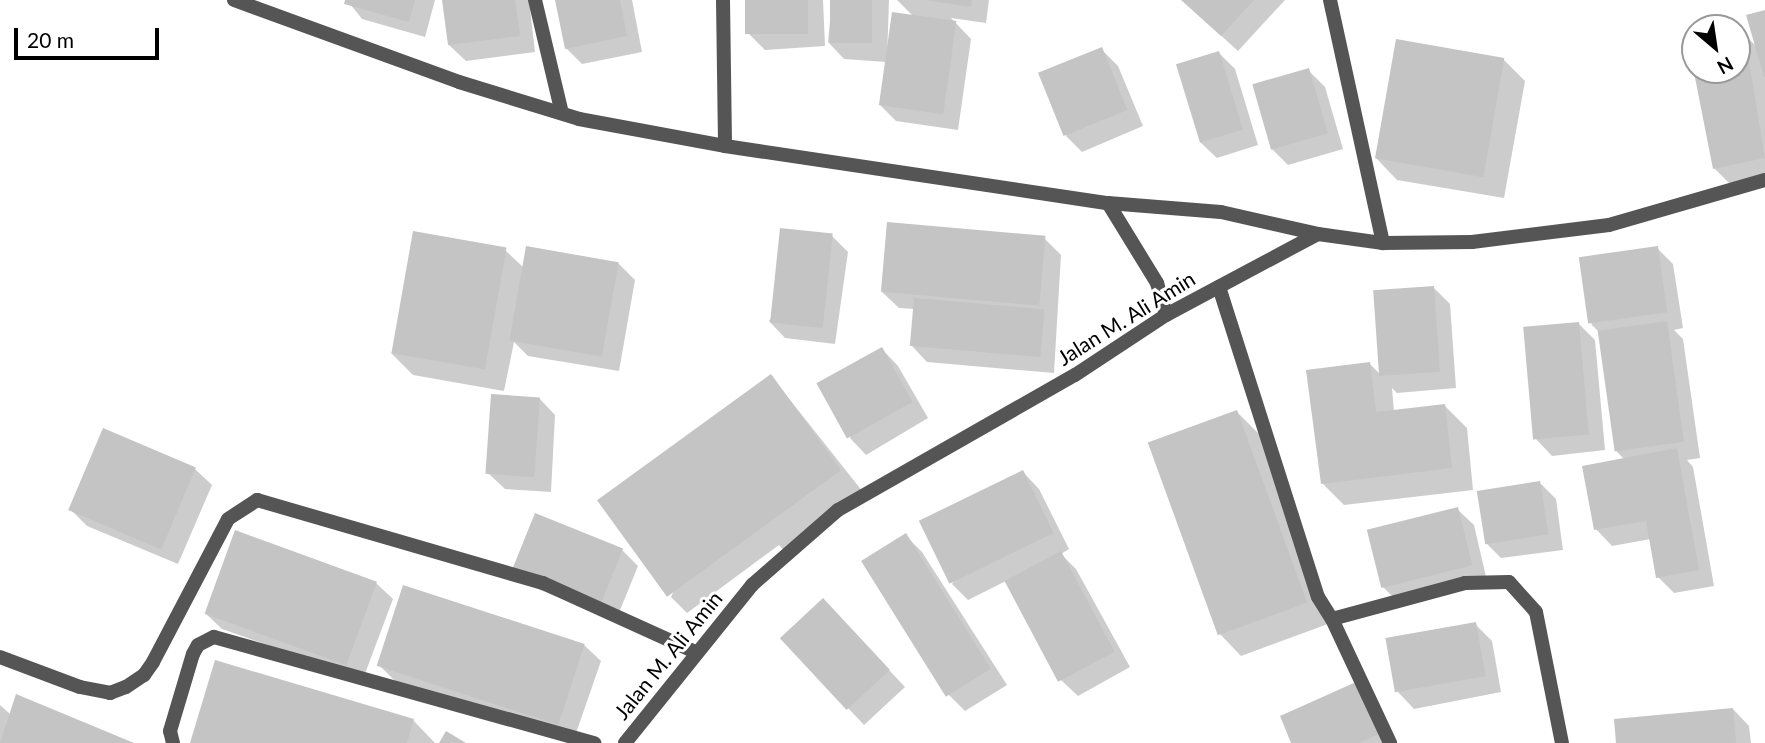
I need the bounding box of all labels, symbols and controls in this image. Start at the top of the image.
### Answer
scale bar [18,14,163,58]
north arrow [1681,14,1751,84]
text: 20 m [27,27,74,52]
text: N [1713,52,1737,80]
street label: Jalan M. Ali Amin [1052,265,1200,371]
street label: Jalan M. Ali Amin [608,585,728,725]

